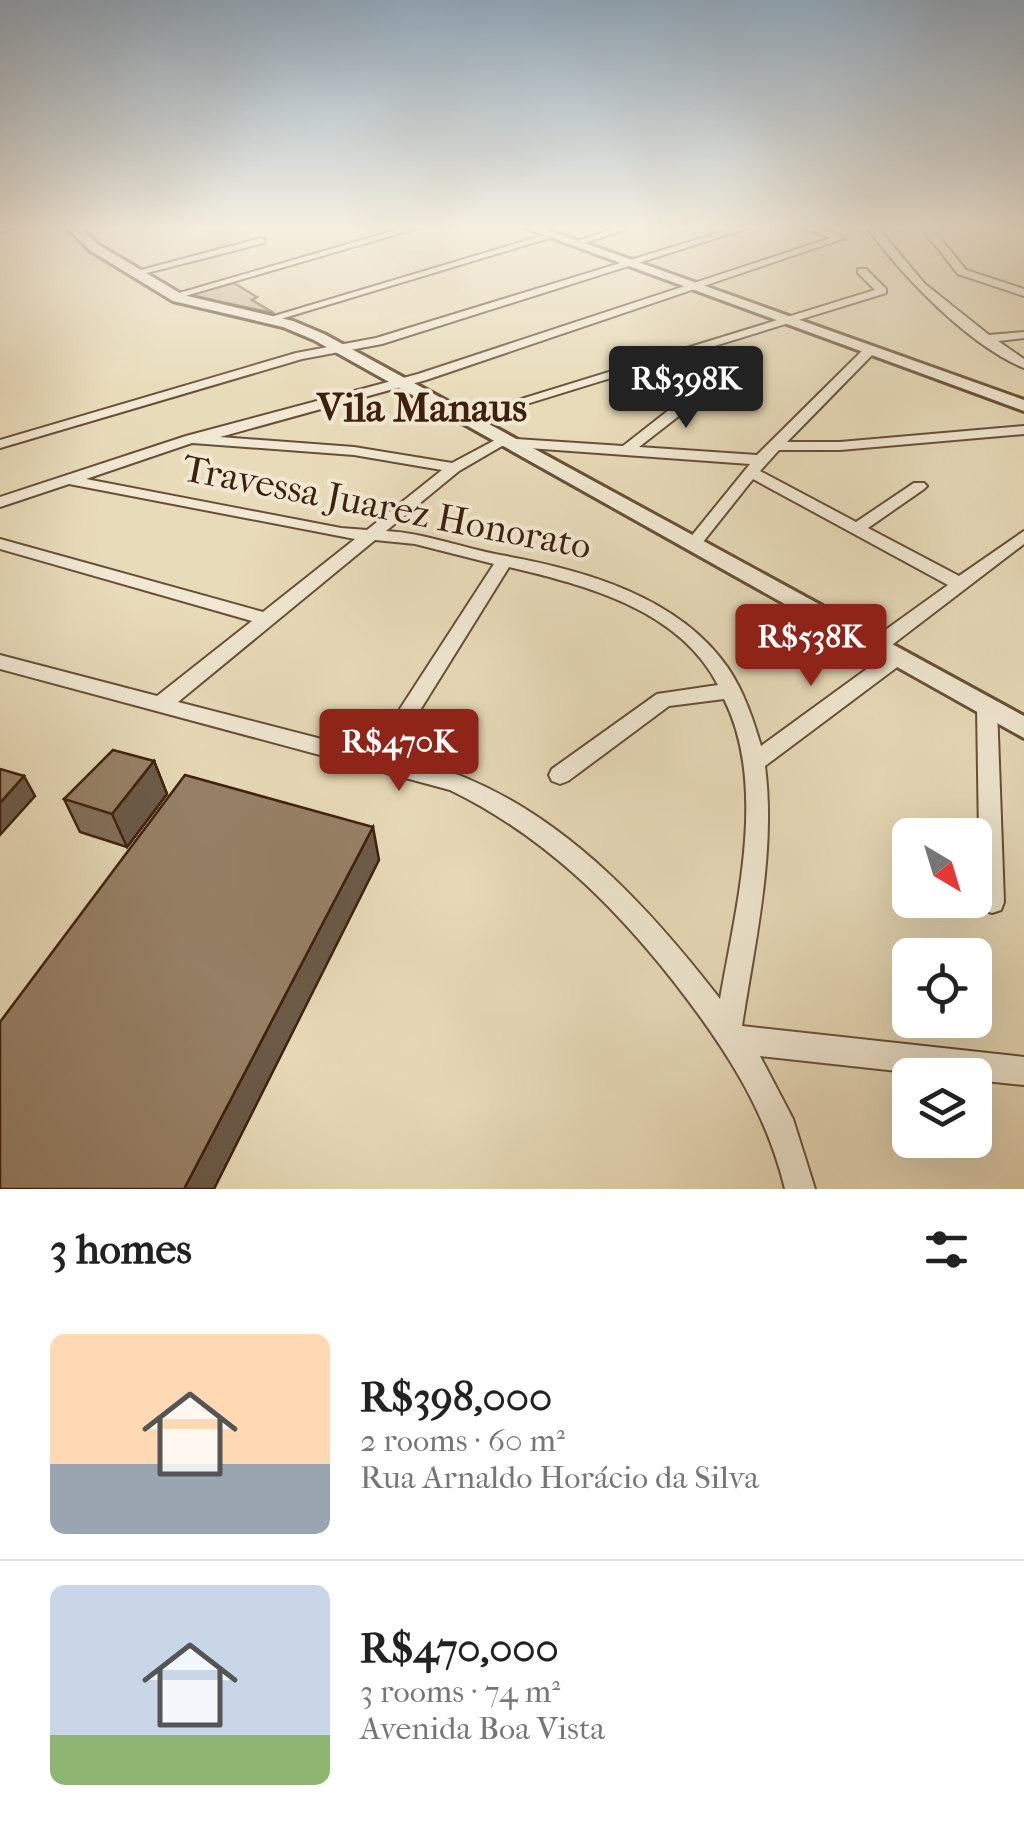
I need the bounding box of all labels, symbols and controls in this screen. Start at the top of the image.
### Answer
pin: R$398K [605,346,767,431]
text: R$398K [631,360,741,397]
district label: Vila Manaus [316,385,527,431]
street label: Travessa Juarez Honorato [179,445,595,569]
pin: R$538K [730,604,892,689]
text: R$538K [757,618,865,655]
pin: R$470K [318,709,480,794]
text: R$470K [341,723,457,760]
north arrow [892,818,992,918]
map controls [892,818,992,1158]
button: locate [892,938,992,1038]
button: layers [892,1058,992,1158]
icon: filters [919,1222,974,1277]
text: 3 homes [50,1225,192,1274]
text: R$398,000 [360,1373,552,1422]
icon: home [130,1374,250,1494]
text: 2 rooms · 60 m² [360,1422,565,1459]
text: Rua Arnaldo Horácio da Silva [360,1459,759,1496]
text: R$470,000 [360,1624,559,1673]
icon: home [130,1625,250,1745]
text: 3 rooms · 74 m² [360,1673,560,1710]
text: Avenida Boa Vista [360,1710,605,1747]

